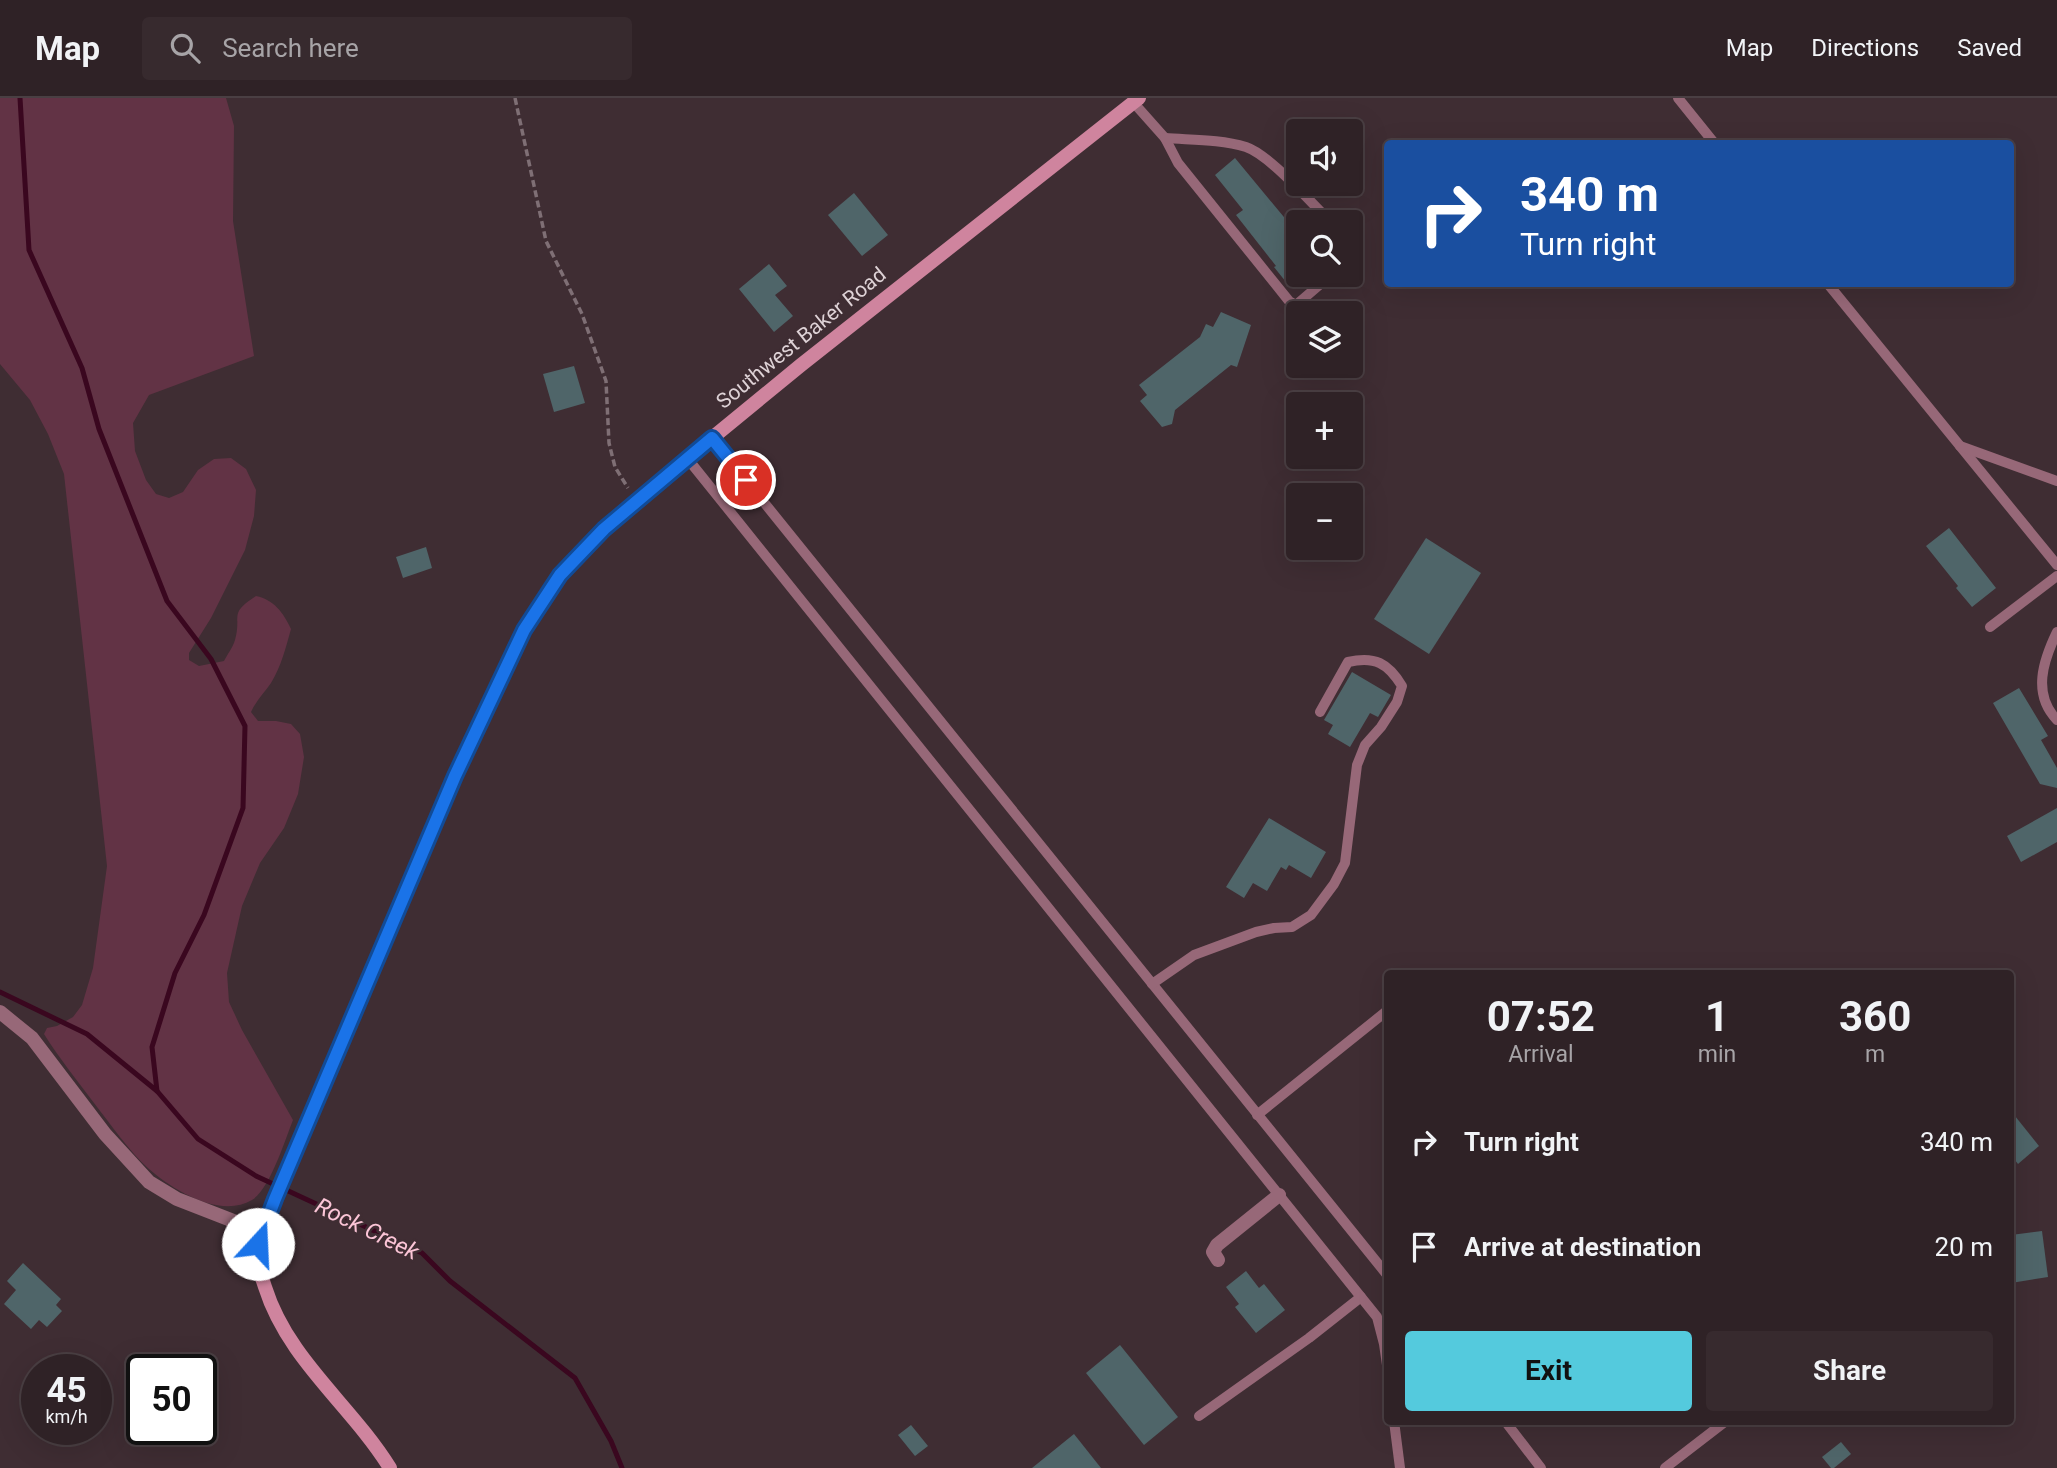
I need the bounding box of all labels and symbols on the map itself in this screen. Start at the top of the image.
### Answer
street label: Southwest Baker Road [712,262,890,414]
pin [716,450,776,510]
water label: Rock Creek [311,1192,424,1266]
position arrow [221,1207,295,1281]
speed limit sign: 50 [126,1354,217,1445]

